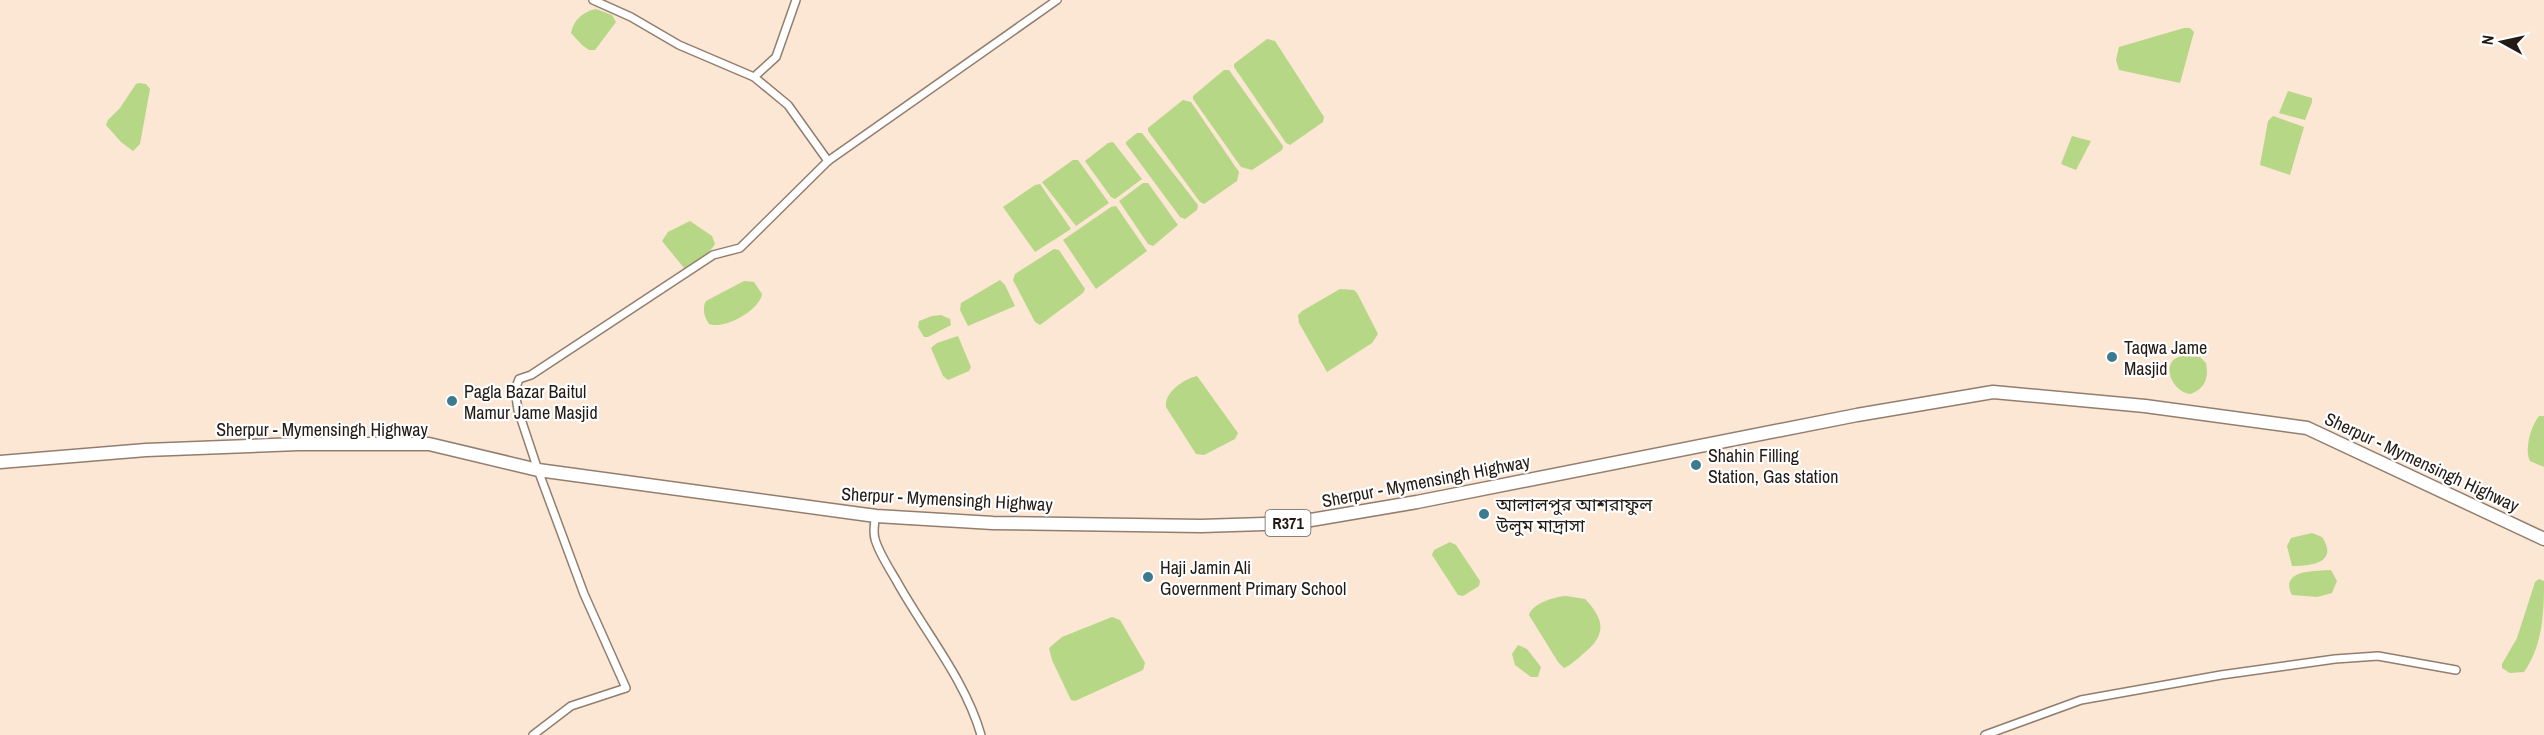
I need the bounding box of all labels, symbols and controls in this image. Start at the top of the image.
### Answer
north arrow [2472,12,2532,72]
text: N [2476,34,2499,46]
place label: Taqwa Jame Masjid [2124,335,2207,381]
marker: Taqwa Jame Masjid [2105,350,2119,364]
place label: Pagla Bazar Baitul Mamur Jame Masjid [464,379,598,425]
marker: Pagla Bazar Baitul Mamur Jame Masjid [445,394,459,408]
street label: Sherpur - Mymensingh Highway [2321,406,2524,518]
street label: Sherpur - Mymensingh Highway [216,417,428,442]
place label: Shahin Filling Station, Gas station [1708,443,1838,489]
street label: Sherpur - Mymensingh Highway [1320,448,1533,513]
marker: Shahin Filling Station, Gas station [1689,458,1703,472]
street label: Sherpur - Mymensingh Highway [841,481,1054,517]
place label: আলালপুর আশরাফুল উলুম মাদ্রাসা [1495,492,1653,538]
marker: আলালপুর আশরাফুল উলুম মাদ্রাসা [1477,507,1491,521]
road number: R371 [1266,510,1310,536]
place label: Haji Jamin Ali Government Primary School [1160,555,1346,601]
marker: Haji Jamin Ali Government Primary School [1141,570,1155,584]

